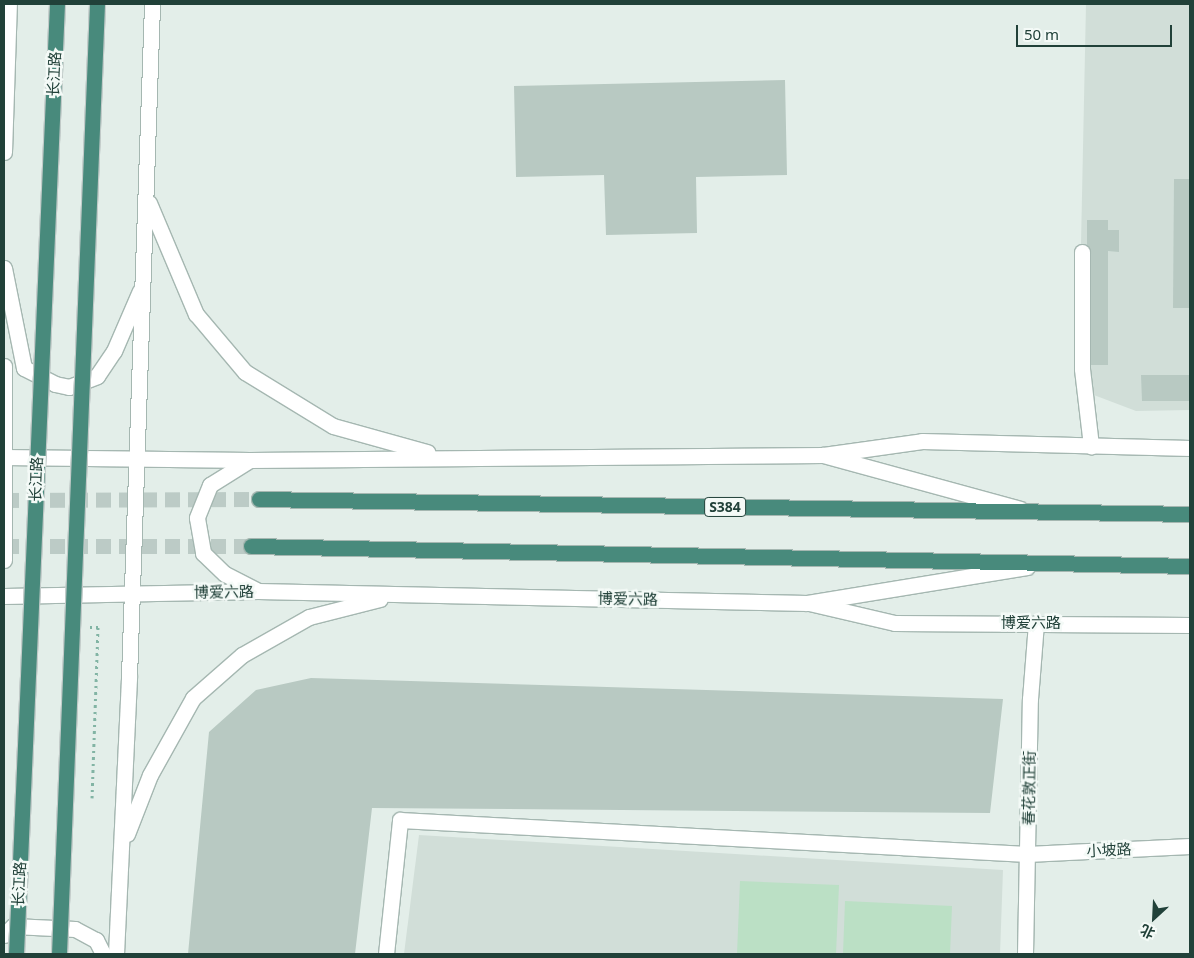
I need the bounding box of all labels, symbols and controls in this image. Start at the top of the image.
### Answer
scale bar [1019,15,1175,47]
text: 50 m [1024,24,1059,44]
street label: 长江路 [44,51,64,97]
street label: 长江路 [26,456,46,502]
road number: S384 [704,496,746,518]
street label: 博爱六路 [194,582,254,602]
street label: 博爱六路 [598,589,658,609]
street label: 博爱六路 [1001,614,1061,632]
street label: 春花敦正街 [1019,750,1039,826]
street label: 小坡路 [1086,840,1132,860]
street label: 长江路 [9,861,29,907]
north arrow [1129,893,1179,943]
text: 北 [1137,920,1158,944]

